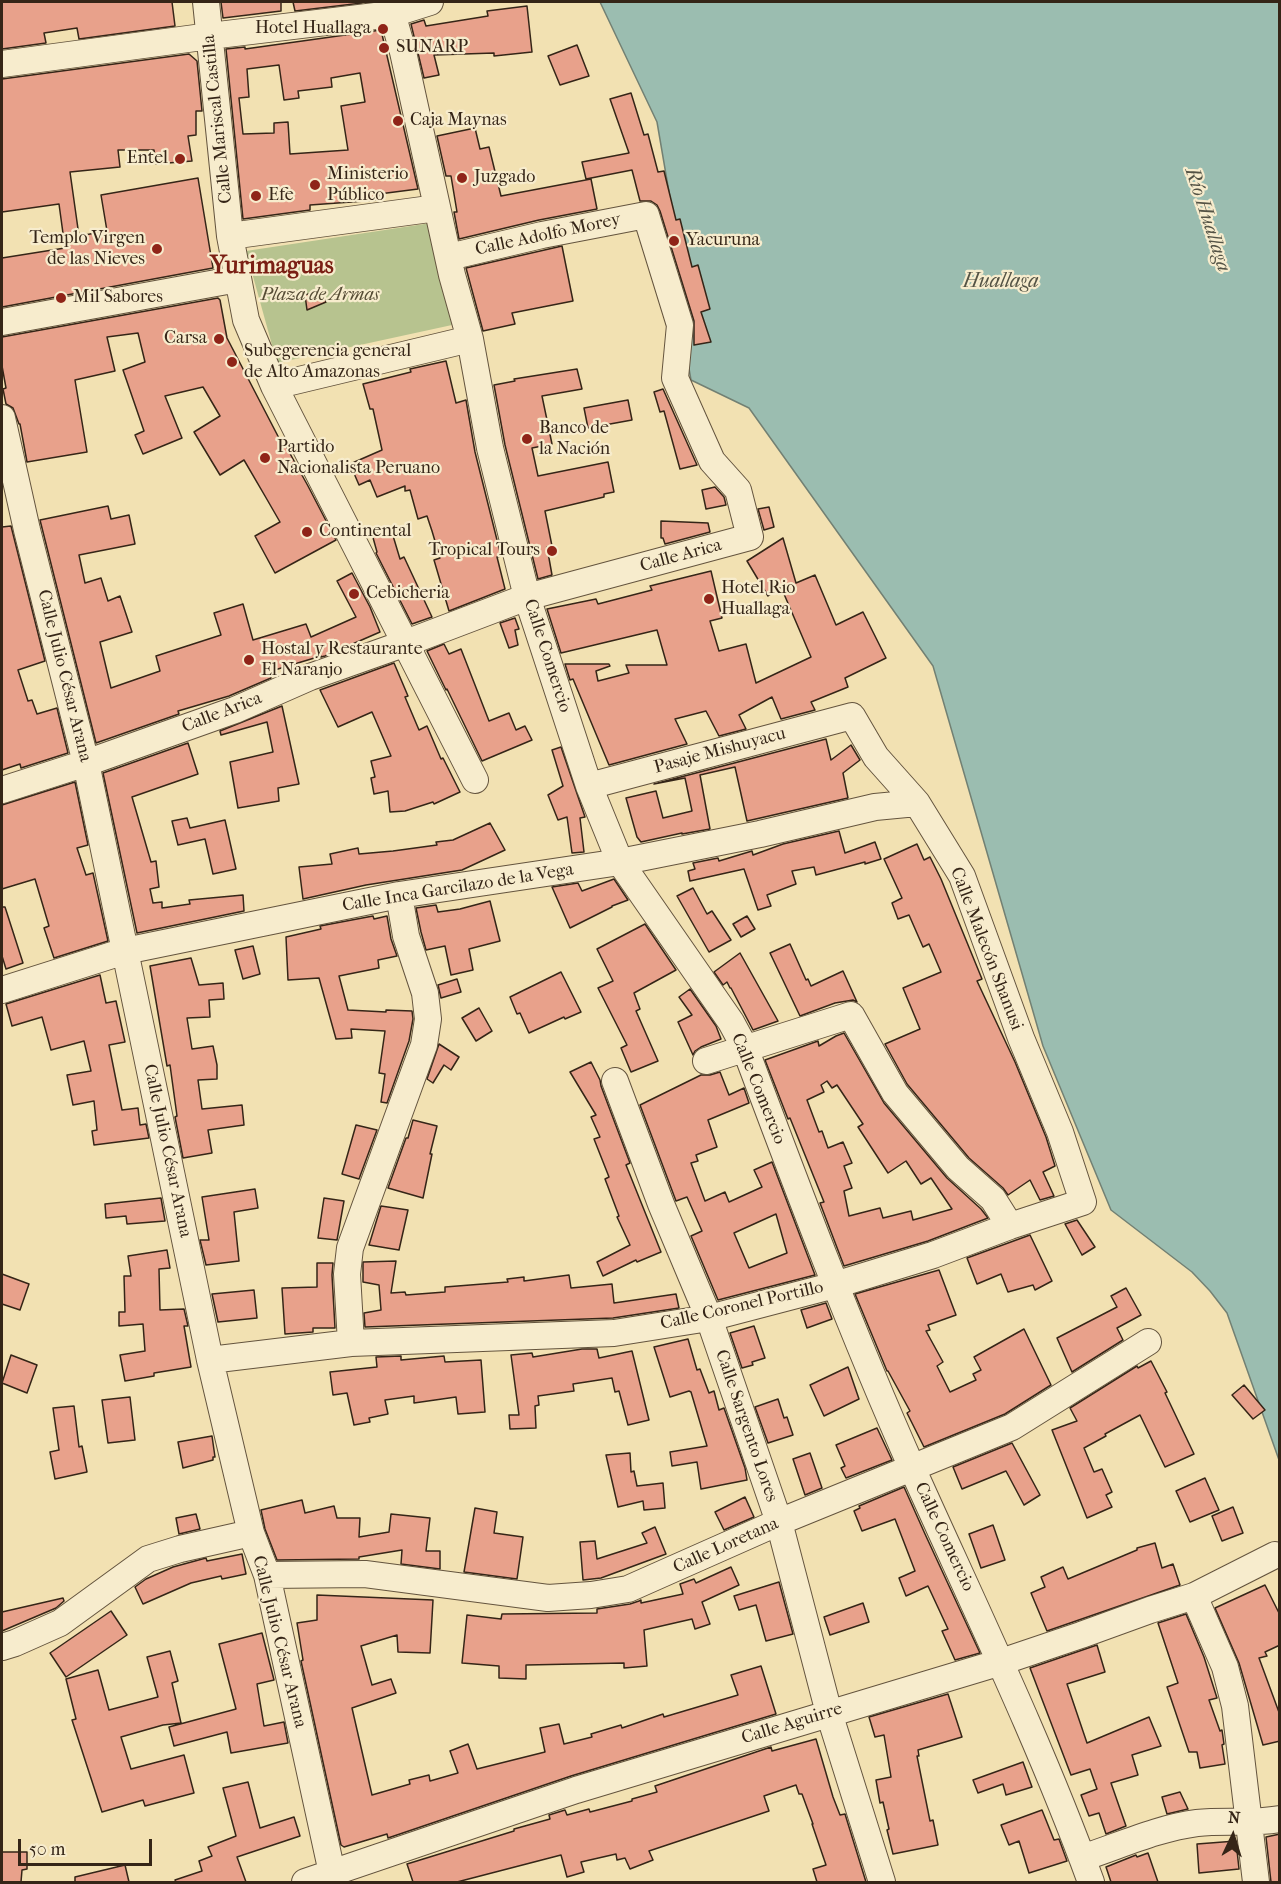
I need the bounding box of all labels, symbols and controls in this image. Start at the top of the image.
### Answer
place label: Hotel Huallaga [255,18,371,40]
marker: Hotel Huallaga [376,22,390,36]
street label: Calle Mariscal Castilla [198,34,238,204]
place label: SUNARP [396,37,468,59]
marker: SUNARP [377,41,391,55]
place label: Caja Maynas [410,110,507,132]
marker: Caja Maynas [391,114,405,128]
place label: Entel [126,148,168,170]
marker: Entel [173,152,187,166]
place label: Ministerio Público [327,164,408,207]
water label: Río Huallaga [1179,165,1235,275]
place label: Juzgado [474,167,535,189]
marker: Juzgado [455,171,469,185]
marker: Ministerio Público [308,178,322,192]
place label: Efe [268,185,294,207]
marker: Efe [249,189,263,203]
street label: Calle Adolfo Morey [473,209,623,261]
place label: Templo Virgen de las Nieves [30,228,145,270]
place label: Yacuruna [686,230,760,252]
marker: Yacuruna [667,234,681,248]
marker: Templo Virgen de las Nieves [150,242,164,256]
district label: Yurimaguas [210,253,334,281]
water label: Huallaga [963,270,1039,294]
park label: Plaza de Armas [261,285,379,307]
place label: Mil Sabores [73,287,163,309]
marker: Mil Sabores [54,291,68,305]
place label: Carsa [164,328,207,350]
marker: Carsa [212,332,226,346]
place label: Subegerencia general de Alto Amazonas [244,341,411,384]
marker: Subegerencia general de Alto Amazonas [225,355,239,369]
place label: Banco de la Nación [539,418,610,460]
marker: Banco de la Nación [520,432,534,446]
place label: Partido Nacionalista Peruano [277,437,440,480]
marker: Partido Nacionalista Peruano [258,451,272,465]
place label: Continental [319,521,412,543]
marker: Continental [300,525,314,539]
street label: Calle Arica [638,535,724,577]
place label: Tropical Tours [429,540,540,562]
marker: Tropical Tours [545,544,559,558]
place label: Hotel Rio Huallaga [721,578,795,620]
place label: Cebicheria [366,583,450,605]
marker: Cebicheria [347,587,361,601]
street label: Calle Julio César Arana [32,588,96,764]
marker: Hotel Rio Huallaga [702,592,716,606]
street label: Calle Comercio [519,597,575,715]
place label: Hostal y Restaurante El Naranjo [261,639,423,682]
marker: Hostal y Restaurante El Naranjo [242,653,256,667]
street label: Calle Arica [179,688,265,738]
street label: Pasaje Mishuyacu [652,723,788,779]
street label: Calle Inca Garcilazo de la Vega [341,859,575,917]
street label: Calle Malecón Shanusi [945,864,1027,1034]
street label: Calle Comercio [726,1030,790,1148]
street label: Calle Julio César Arana [138,1062,196,1240]
street label: Calle Coronel Portillo [658,1277,826,1335]
street label: Calle Sargento Lores [710,1347,782,1505]
street label: Calle Comercio [909,1479,979,1595]
street label: Calle Loretana [670,1513,782,1579]
street label: Calle Julio César Arana [247,1554,311,1730]
street label: Calle Aguirre [739,1698,845,1750]
north arrow [1203,1806,1263,1866]
text: N [1228,1808,1241,1827]
scale bar [21,1827,154,1865]
text: 50 m [29,1839,65,1860]

